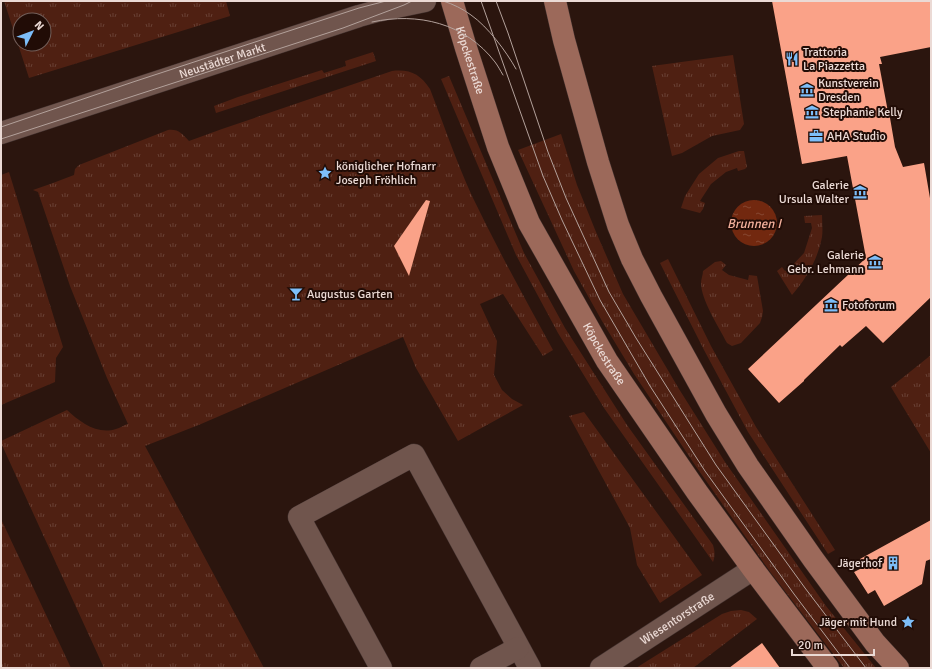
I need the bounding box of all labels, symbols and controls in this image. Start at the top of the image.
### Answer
north arrow [12,12,52,52]
text: N [32,18,46,33]
street label: Köpckestraße [452,25,487,96]
street label: Neustädter Markt [177,40,268,82]
place label: Trattoria La Piazzetta [803,45,865,74]
restaurant icon: Trattoria La Piazzetta [784,51,800,67]
place label: Kunstverein Dresden [818,76,879,105]
museum icon: Kunstverein Dresden [799,82,815,98]
museum icon: Stephanie Kelly [804,104,820,120]
place label: Stephanie Kelly [823,105,903,120]
office icon: AHA Studio [808,128,824,144]
place label: AHA Studio [827,129,886,144]
place label: königlicher Hofnarr Joseph Fröhlich [336,159,436,188]
place icon: königlicher Hofnarr Joseph Fröhlich [317,165,333,181]
place label: Galerie Ursula Walter [779,178,850,207]
museum icon: Galerie Ursula Walter [852,184,868,200]
water label: Brunnen I [727,216,782,232]
place label: Galerie Gebr. Lehmann [787,248,864,277]
museum icon: Galerie Gebr. Lehmann [867,254,883,270]
bar icon: Augustus Garten [288,286,304,302]
place label: Augustus Garten [307,287,393,302]
museum icon: Fotoforum [823,297,839,313]
place label: Fotoforum [842,298,895,313]
street label: Köpckestraße [579,320,628,388]
building icon: Jägerhof [885,555,901,571]
place label: Jägerhof [837,556,883,571]
street label: Wiesentorstraße [638,589,717,648]
place icon: Jäger mit Hund [900,614,916,630]
place label: Jäger mit Hund [819,615,897,630]
scale bar [792,631,874,657]
text: 20 m [798,638,823,653]

